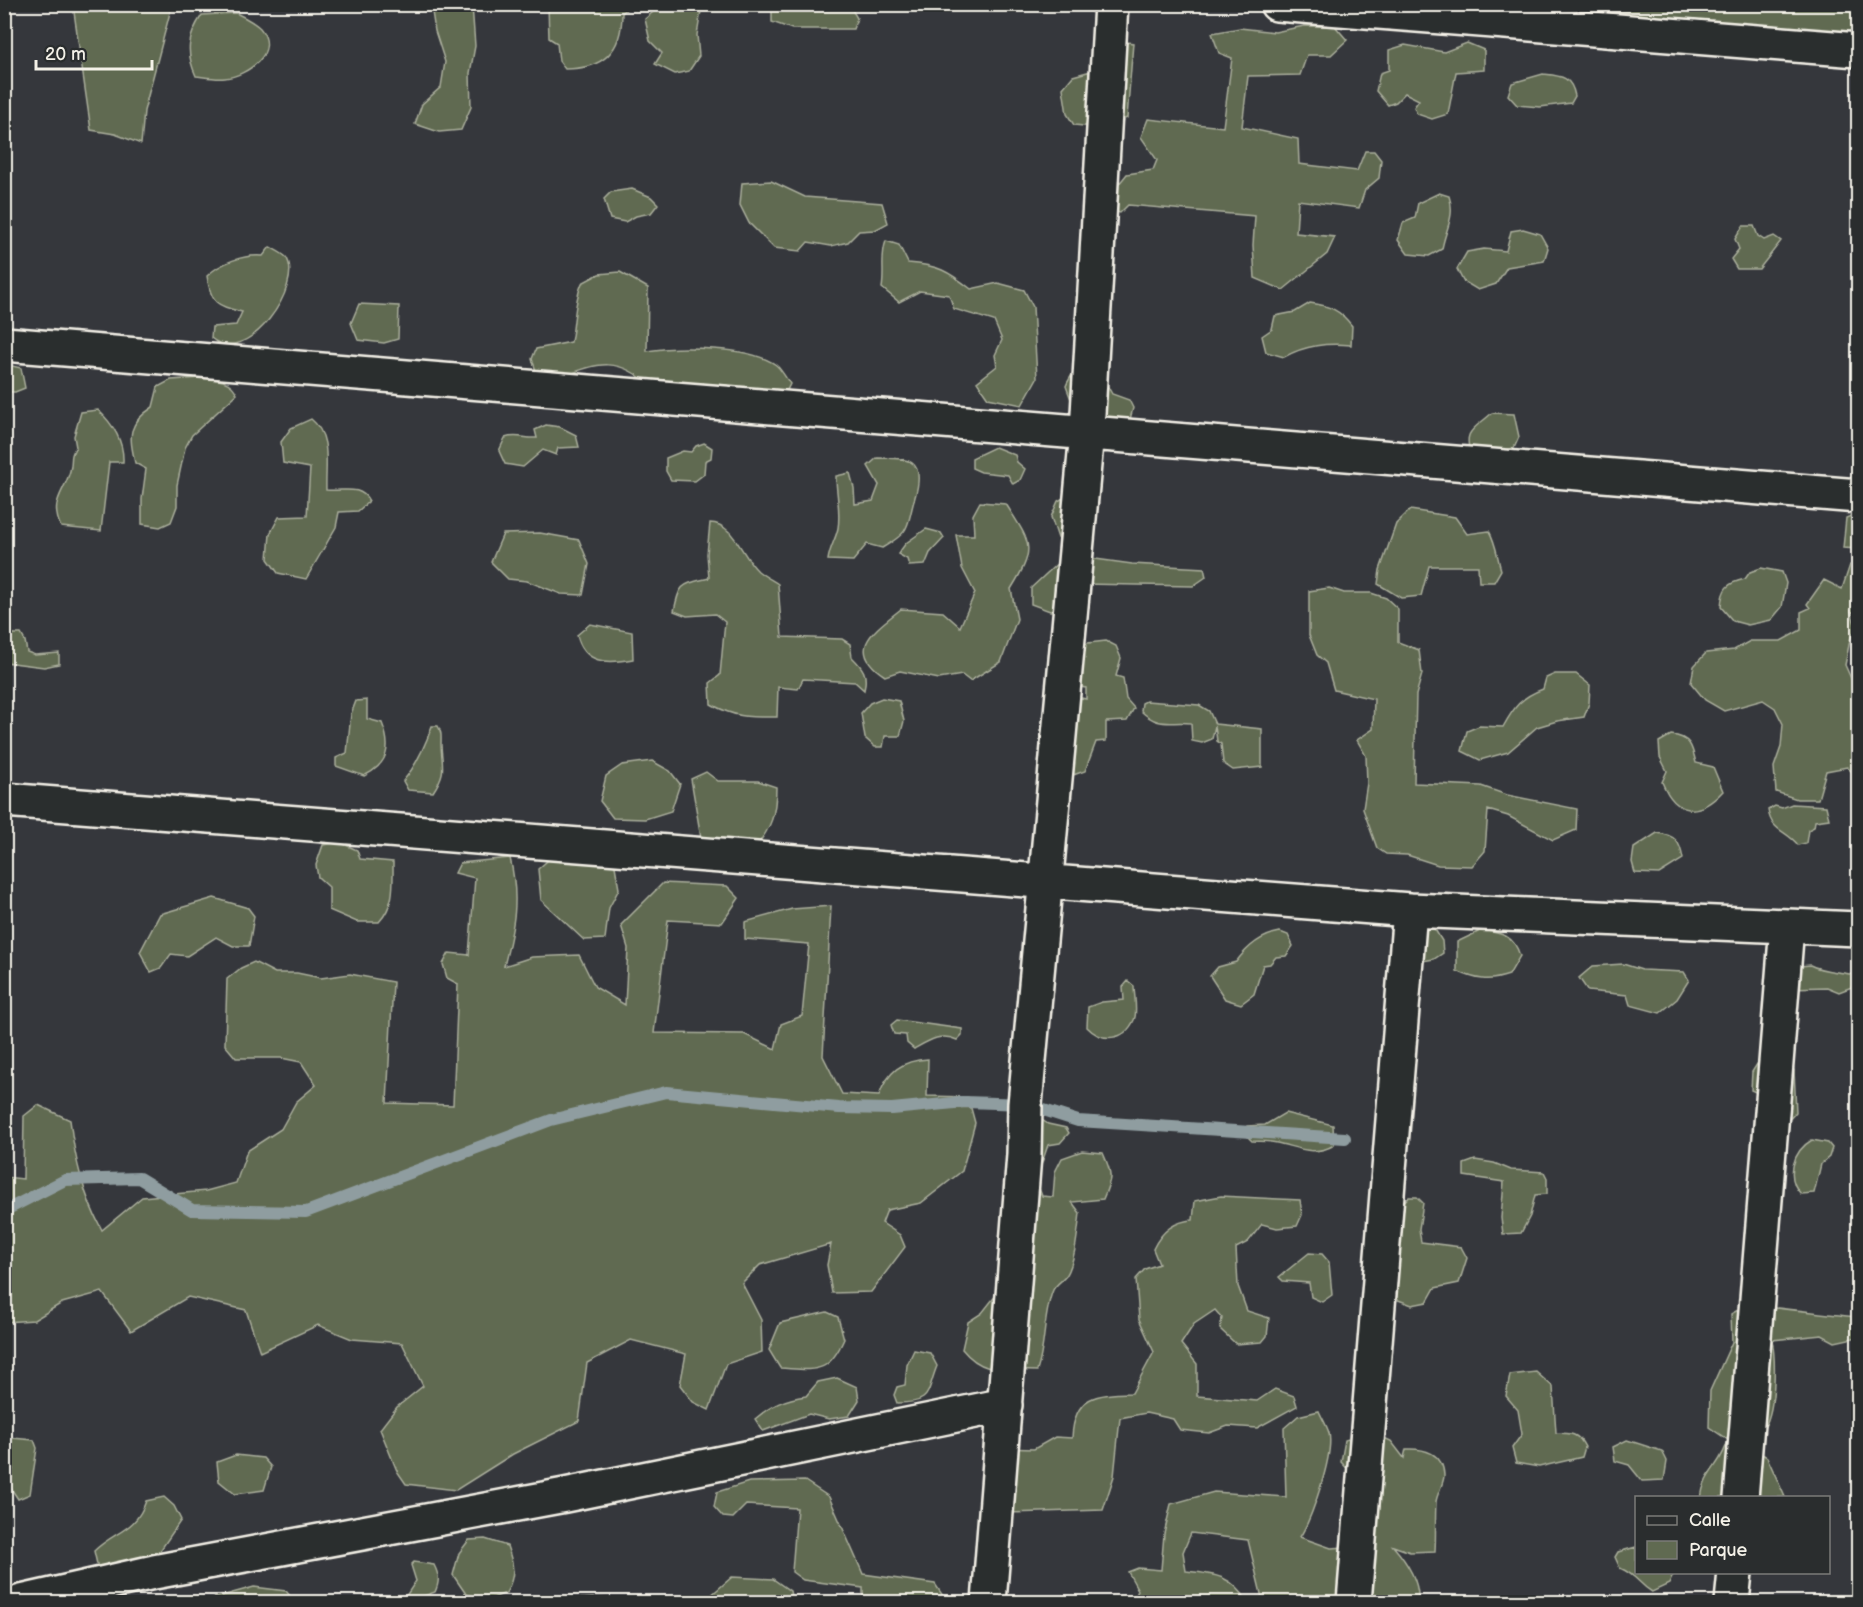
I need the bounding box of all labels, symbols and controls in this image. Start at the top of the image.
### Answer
scale bar [36,33,152,71]
text: 20 m [45,44,86,65]
legend [1635,1496,1830,1574]
text: Calle [1689,1510,1731,1531]
text: Parque [1689,1540,1747,1561]

